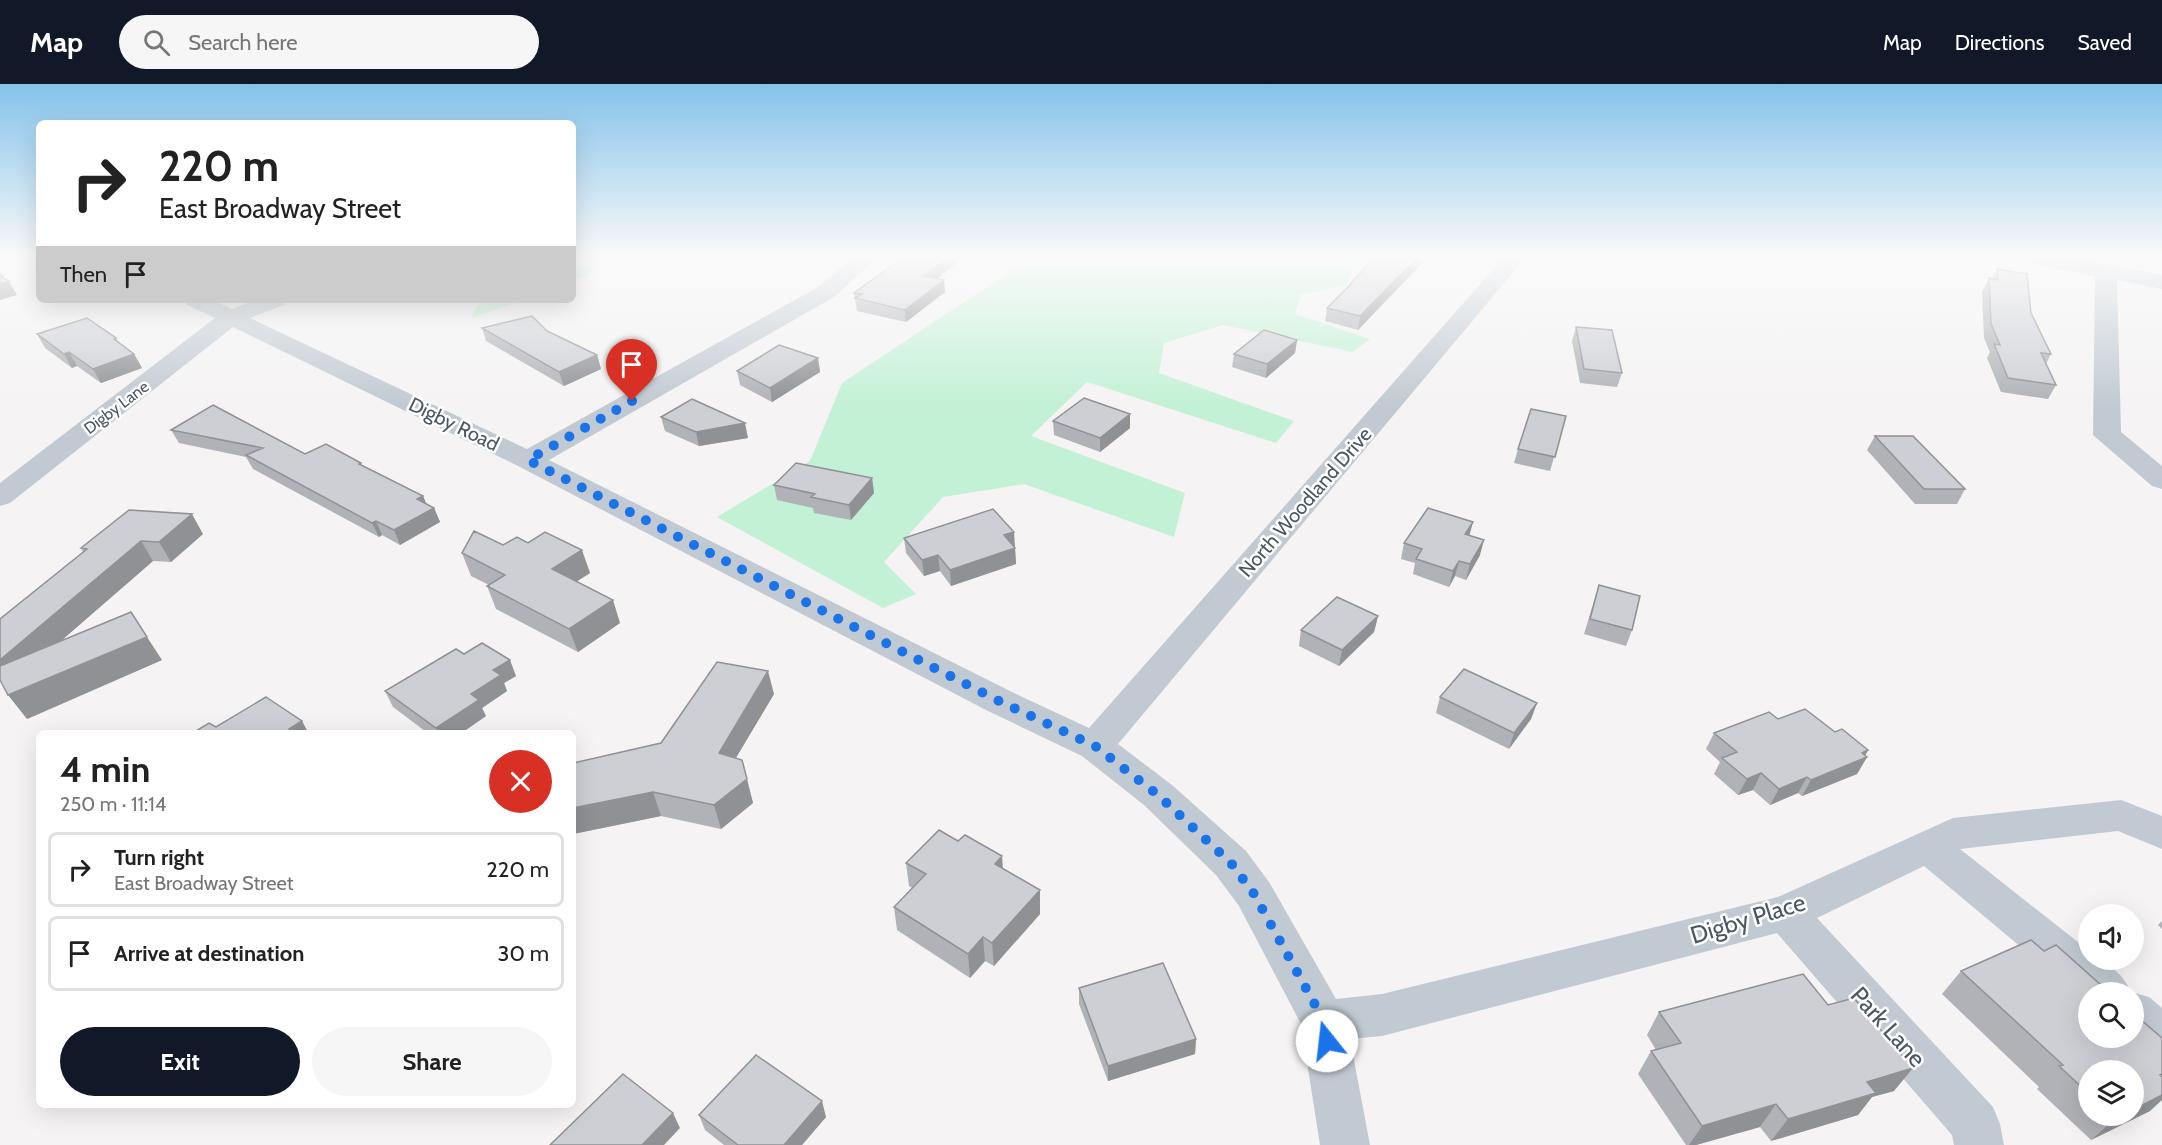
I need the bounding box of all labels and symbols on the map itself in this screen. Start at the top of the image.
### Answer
pin [606,339,657,401]
street label: Digby Lane [80,377,152,438]
street label: Digby Road [405,392,503,456]
street label: North Woodland Drive [1233,422,1377,582]
street label: Digby Place [1687,887,1809,950]
street label: Park Lane [1845,981,1932,1073]
position arrow [1295,1009,1359,1073]

